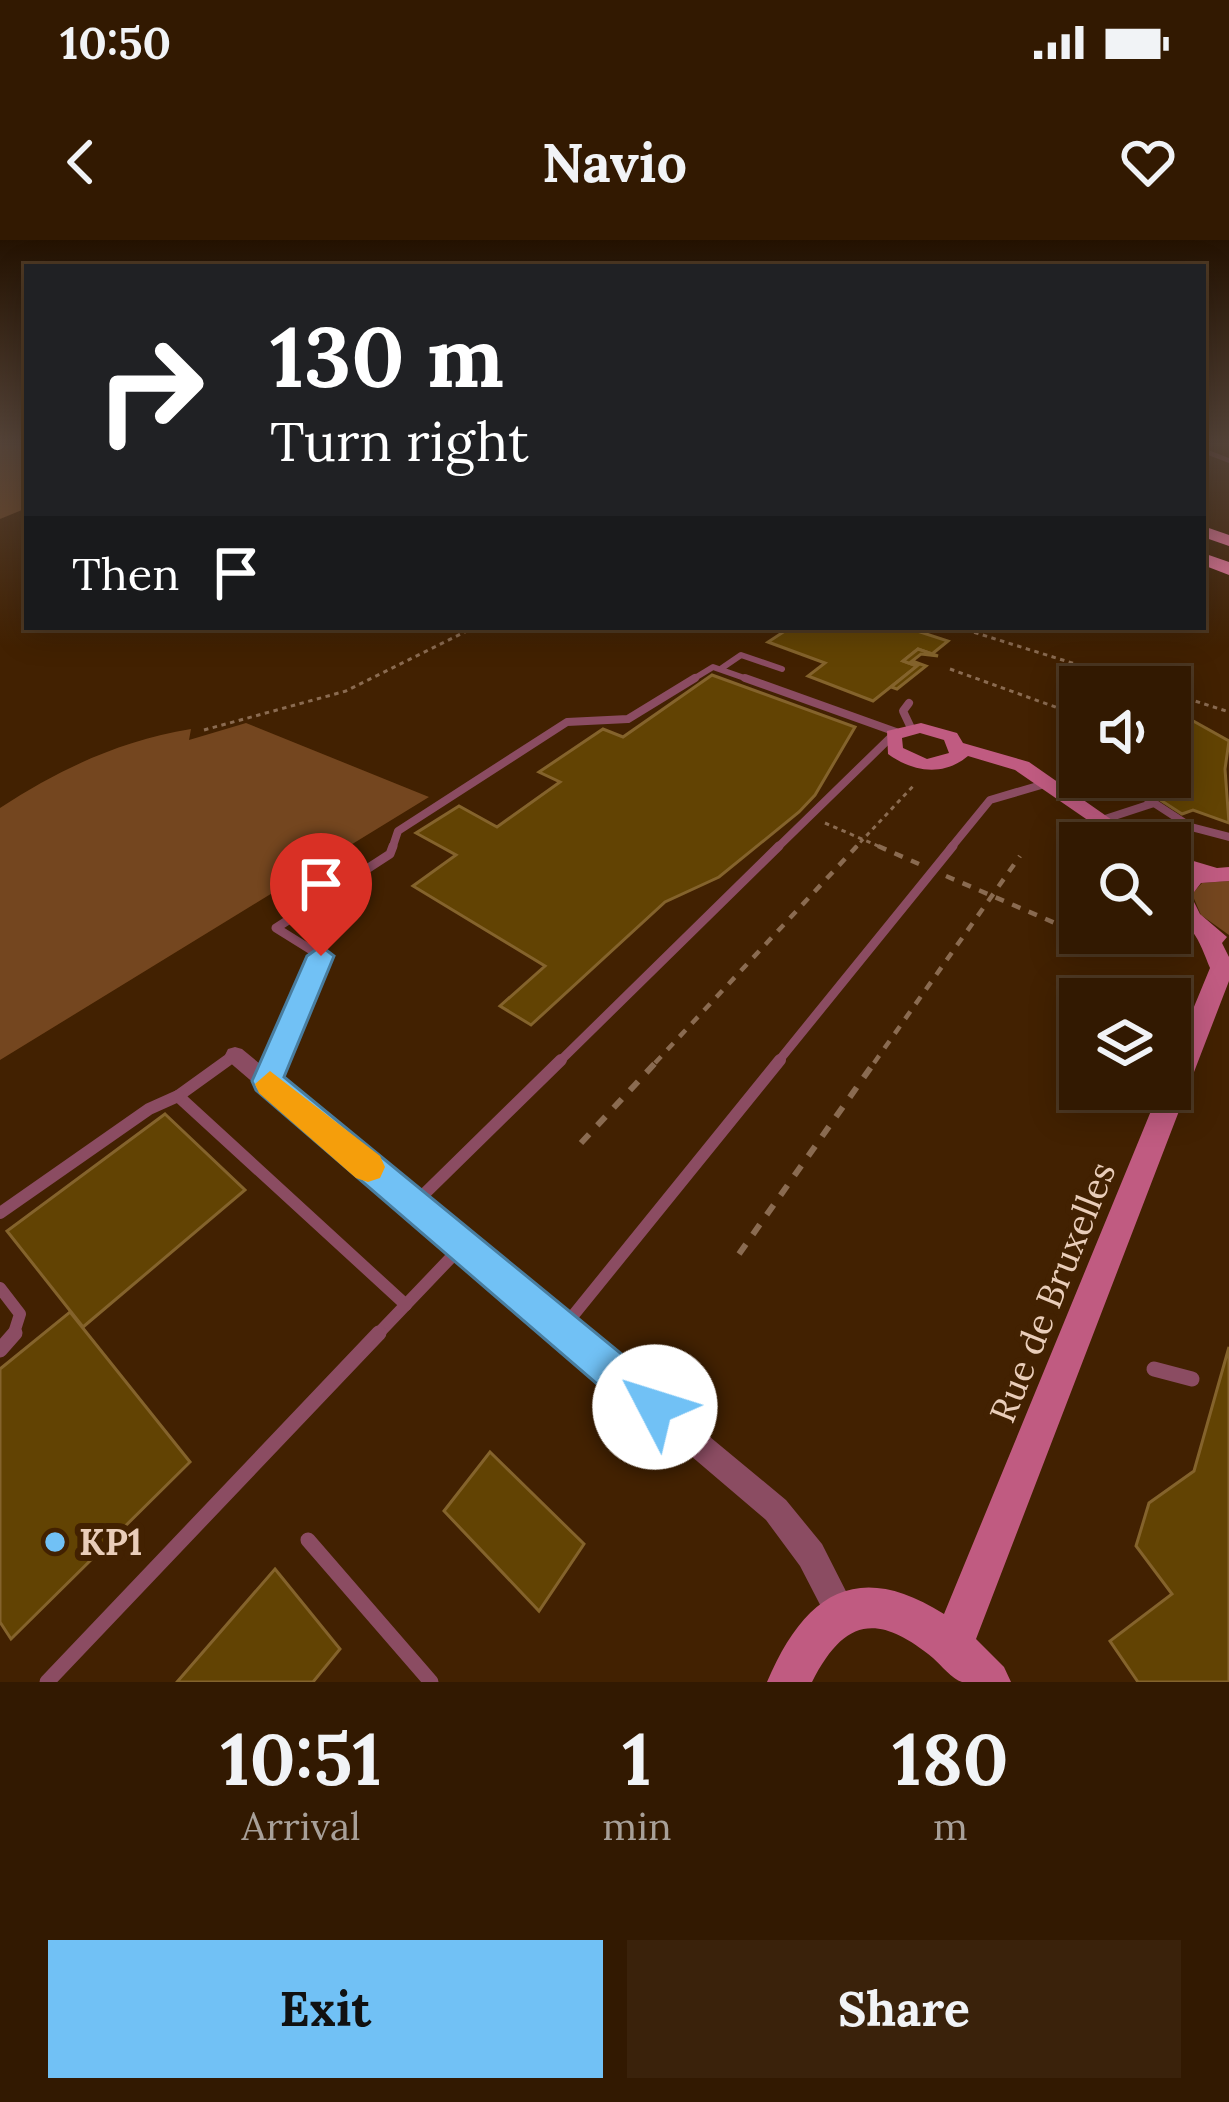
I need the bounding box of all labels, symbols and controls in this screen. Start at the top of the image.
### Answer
text: 10:50 [60,14,171,71]
text: Navio [542,128,687,197]
icon: back [48,129,114,195]
icon: heart [1115,129,1181,195]
text: 130 m [270,302,504,410]
icon: right [72,312,228,468]
text: Turn right [270,407,529,476]
icon: arrive [203,540,269,606]
text: Then [72,545,179,602]
map controls [1059,666,1191,1110]
button: sound [1059,666,1191,798]
button: search [1059,822,1191,954]
pin [270,833,372,956]
icon: arrive [288,851,354,917]
button: layers [1059,978,1191,1110]
street label: Rue de Bruxelles [979,1155,1125,1429]
position arrow [592,1344,718,1470]
place label: KP1 [79,1519,142,1565]
marker: KP1 [42,1529,68,1555]
text: 10:51 [221,1713,382,1805]
text: 1 [622,1713,652,1805]
text: 180 [892,1713,1008,1805]
text: Arrival [242,1801,361,1851]
text: min [602,1801,672,1851]
text: m [933,1801,968,1851]
button: Exit [48,1940,603,2078]
button: Share [627,1940,1181,2078]

